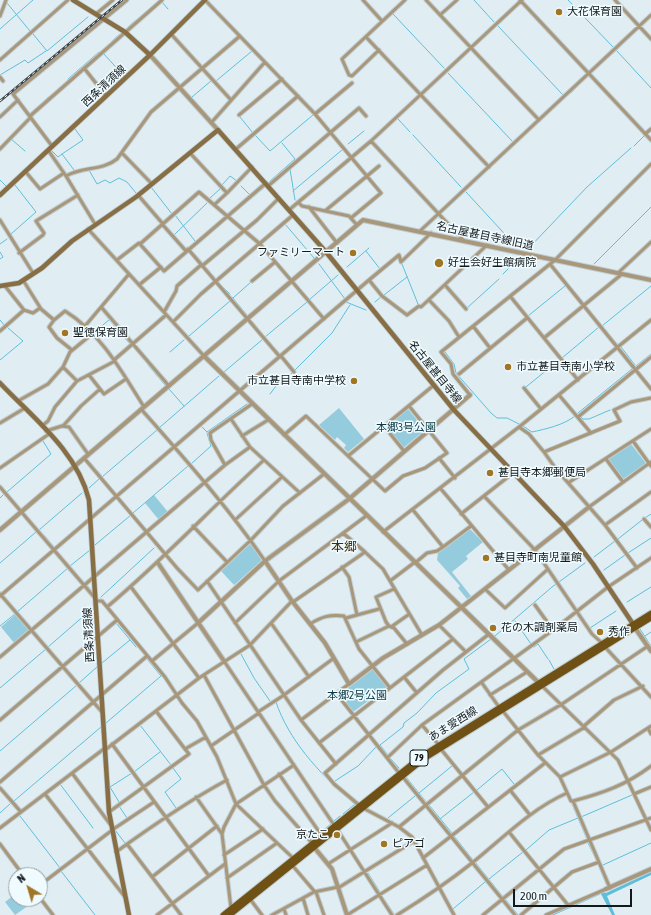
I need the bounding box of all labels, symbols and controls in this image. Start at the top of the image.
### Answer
place label: 大花保育園 [567,5,622,19]
marker: 大花保育園 [554,7,564,17]
street label: 西条清須線 [79,62,129,110]
street label: 名古屋甚目寺線旧道 [435,219,535,253]
place label: ファミリーマート [257,246,345,260]
marker: ファミリーマート [348,248,358,258]
place label: 好生会好生館病院 [448,256,536,270]
marker: 好生会好生館病院 [433,257,445,269]
place label: 聖徳保育園 [73,326,128,340]
marker: 聖徳保育園 [60,328,70,338]
street label: 名古屋甚目寺線 [406,338,464,406]
place label: 市立甚目寺南小学校 [516,360,615,374]
marker: 市立甚目寺南小学校 [503,362,513,372]
place label: 市立甚目寺南中学校 [247,374,346,388]
marker: 市立甚目寺南中学校 [349,376,359,386]
park label: 本郷3号公園 [376,421,436,435]
place label: 甚目寺本郷郵便局 [498,466,586,480]
marker: 甚目寺本郷郵便局 [485,468,495,478]
district label: 本郷 [331,539,357,555]
place label: 甚目寺町南児童館 [494,551,582,565]
marker: 甚目寺町南児童館 [481,553,491,563]
street label: 西条清須線 [81,607,97,663]
place label: 花の木調剤薬局 [501,621,578,635]
marker: 花の木調剤薬局 [488,623,498,633]
place label: 秀作 [608,625,630,639]
marker: 秀作 [595,627,605,637]
park label: 本郷2号公園 [327,689,387,703]
street label: あま愛西線 [426,704,480,744]
road number: 79 [410,750,428,766]
place label: 京たこ [296,828,329,842]
marker: 京たこ [332,830,342,840]
place label: ピアゴ [392,837,425,851]
marker: ピアゴ [379,839,389,849]
north arrow [8,867,48,907]
text: N [15,872,27,885]
scale bar [515,881,634,907]
text: 200 m [520,889,547,903]

